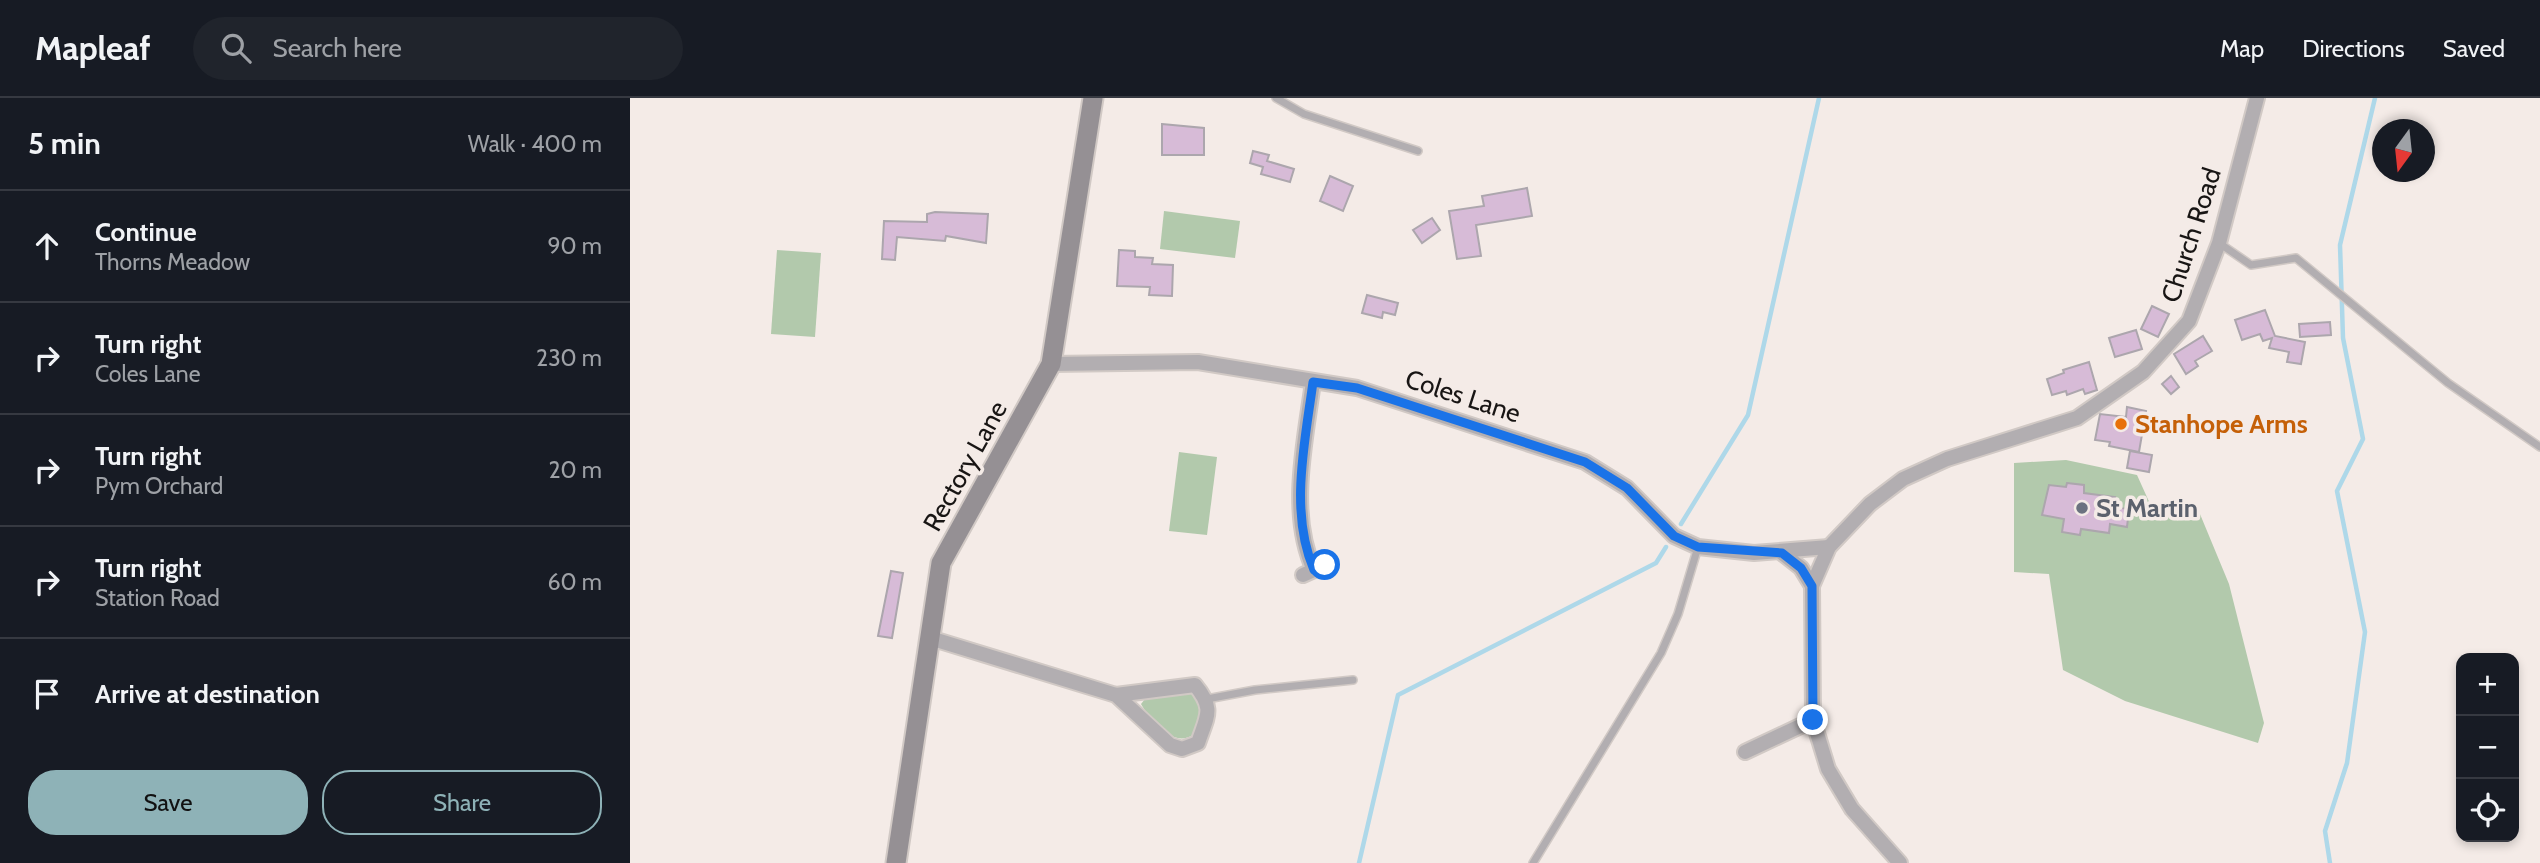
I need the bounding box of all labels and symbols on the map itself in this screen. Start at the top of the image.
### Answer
north arrow [2372,119,2435,182]
street label: Church Road [2154,164,2228,306]
street label: Coles Lane [1401,362,1525,430]
street label: Rectory Lane [916,395,1014,537]
place label: Stanhope Arms [2135,408,2308,440]
marker: Stanhope Arms [2113,416,2129,432]
place label: St Martin [2096,492,2198,524]
marker: St Martin [2074,500,2090,516]
route start [1309,549,1340,580]
route end [1797,704,1828,735]

